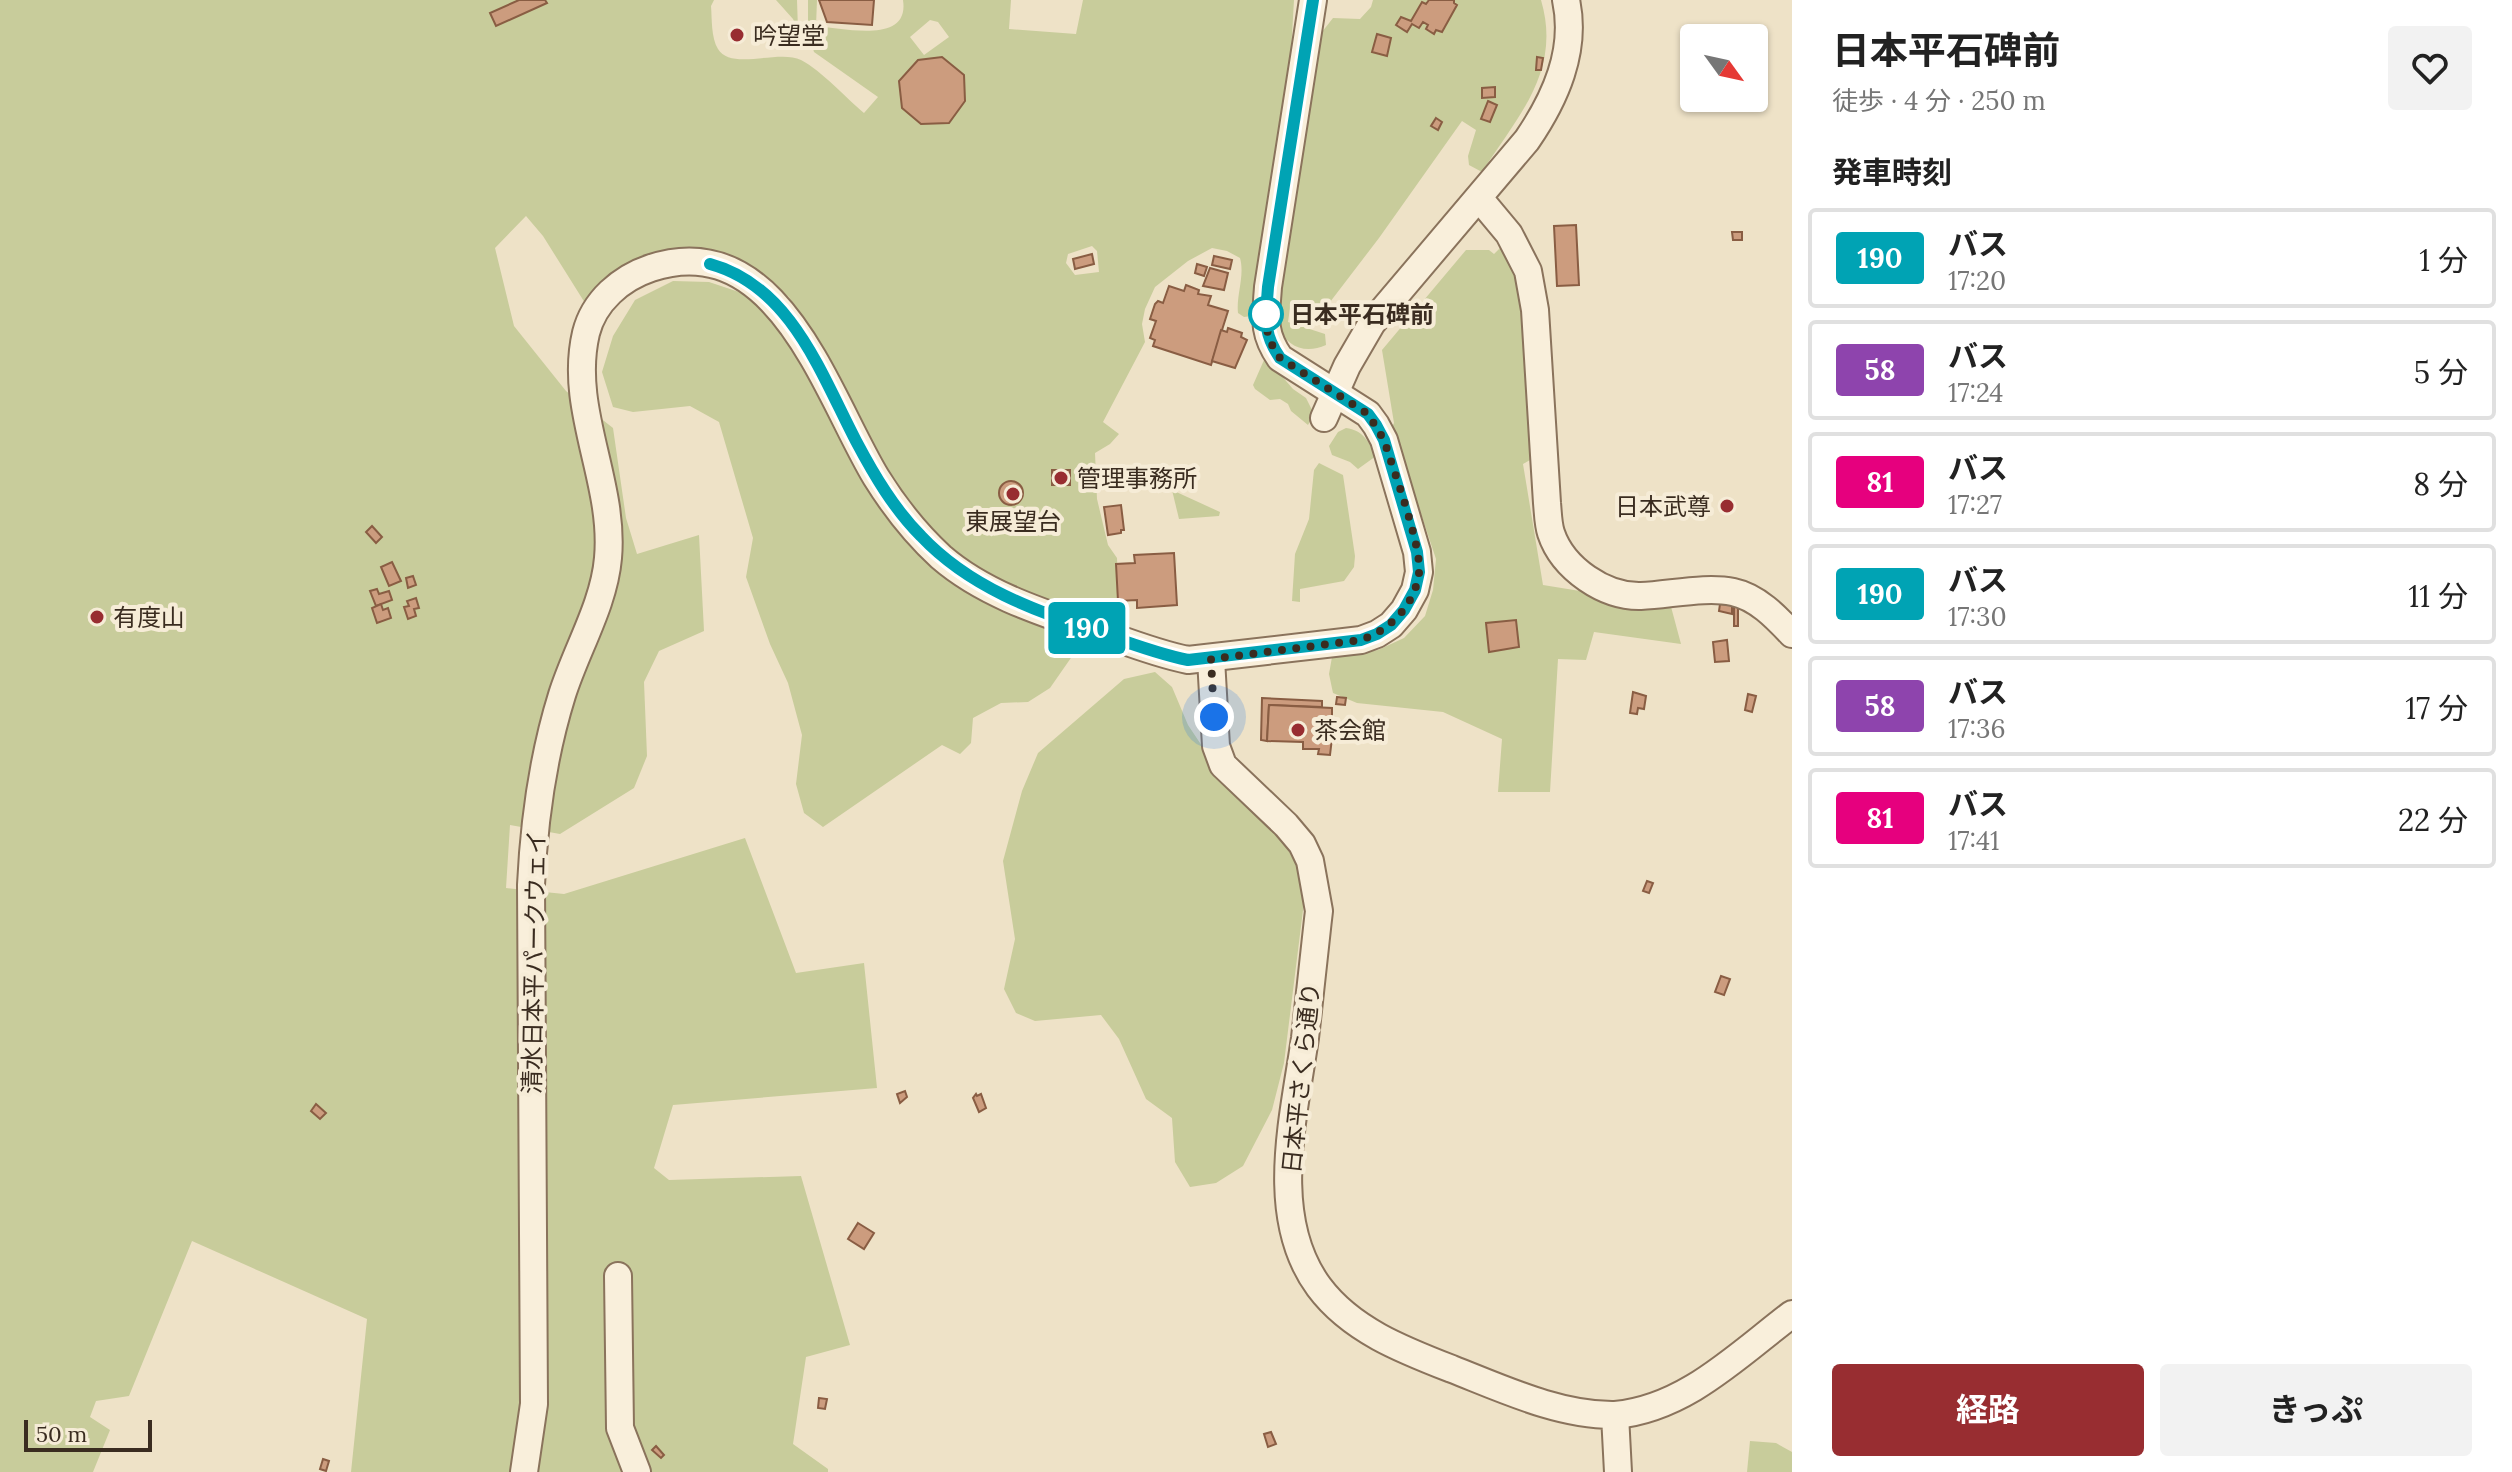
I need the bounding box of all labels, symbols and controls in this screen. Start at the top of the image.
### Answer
place label: 吟望堂 [753,20,825,51]
north arrow [1680,24,1768,112]
map controls [1680,24,1768,112]
marker: 吟望堂 [728,26,746,44]
text: 日本平石碑前 [1832,26,2060,74]
button: heart [2388,26,2472,110]
text: 徒歩 · 4 分 · 250 m [1832,84,2046,117]
text: 発車時刻 [1832,153,1952,191]
text: バス [1948,225,2008,263]
text: 190 [1857,240,1903,276]
text: 1 分 [2419,241,2468,279]
text: 17:20 [1948,264,2006,297]
marker: 日本平石碑前 [1249,297,1283,331]
place label: 日本平石碑前 [1290,299,1434,330]
text: バス [1948,337,2008,375]
text: 58 [1864,352,1896,388]
text: 5 分 [2414,353,2468,391]
text: 17:24 [1948,376,2003,409]
text: バス [1948,449,2008,487]
place label: 管理事務所 [1077,463,1197,494]
text: 81 [1866,464,1894,500]
text: 8 分 [2413,465,2468,503]
marker: 管理事務所 [1052,469,1070,487]
marker: 東展望台 [1004,485,1022,503]
text: 17:27 [1948,488,2002,521]
place label: 日本武尊 [1615,491,1711,522]
marker: 日本武尊 [1718,497,1736,515]
place label: 東展望台 [965,506,1061,537]
text: バス [1948,561,2008,599]
text: 190 [1857,576,1903,612]
text: 11 分 [2408,577,2468,615]
text: 17:30 [1948,600,2007,633]
place label: 有度山 [113,602,185,633]
line badge: 190 [1041,602,1133,654]
marker: 有度山 [88,608,106,626]
text: 190 [1064,610,1110,646]
text: バス [1948,673,2008,711]
text: 58 [1864,688,1896,724]
text: 17 分 [2405,689,2468,727]
your location [1194,697,1234,737]
text: 17:36 [1948,712,2005,745]
place label: 茶会館 [1314,715,1386,746]
marker: 茶会館 [1289,721,1307,739]
text: バス [1948,785,2008,823]
text: 81 [1866,800,1894,836]
text: 22 分 [2398,801,2468,839]
text: 17:41 [1948,824,2000,857]
street label: 清水日本平パークウェイ [516,830,552,1094]
street label: 日本平さくら通り [1276,981,1326,1175]
button: 経路 [1832,1364,2144,1456]
button: きっぷ [2160,1364,2472,1456]
scale bar [24,1416,152,1452]
text: 50 m [36,1420,87,1448]

